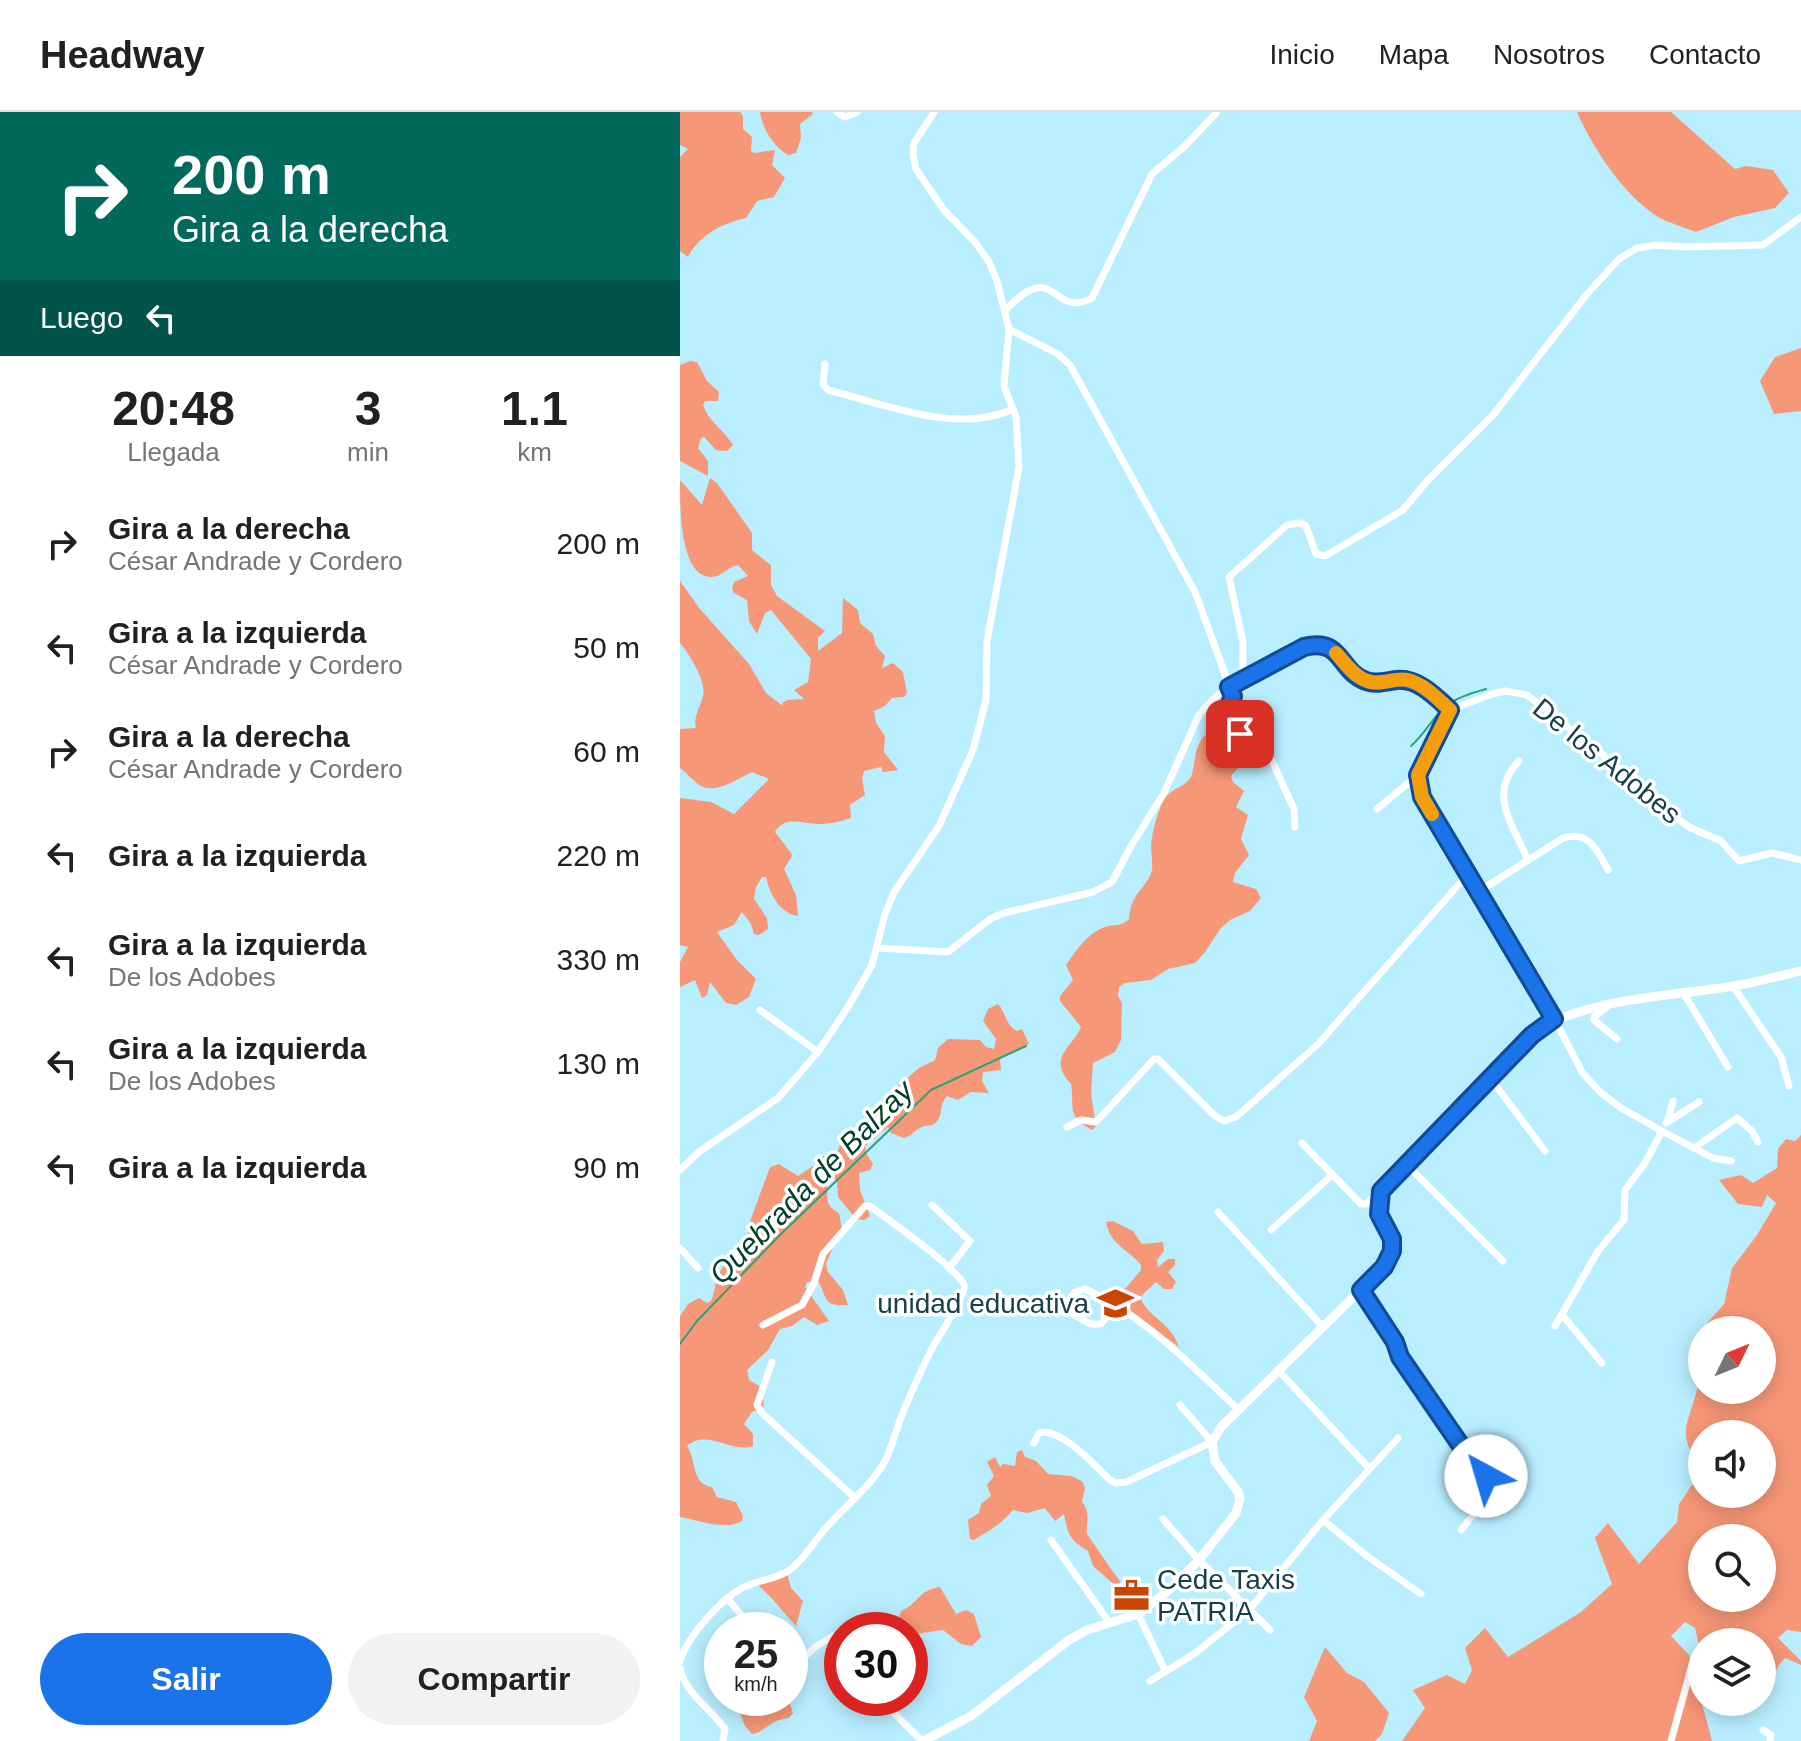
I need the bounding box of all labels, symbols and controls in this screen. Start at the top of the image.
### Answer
text: Headway [40,34,205,76]
text: Inicio [1269,39,1335,70]
text: Mapa [1379,39,1449,70]
text: Nosotros [1493,39,1605,70]
text: Contacto [1649,39,1761,70]
text: 200 m [172,143,331,206]
icon: right [40,144,144,248]
text: Gira a la derecha [172,209,448,250]
icon: left [139,296,183,340]
text: Luego [40,301,123,334]
text: 20:48 [112,382,235,435]
text: 3 [355,382,381,435]
text: 1.1 [501,382,568,435]
text: Llegada [127,437,220,467]
text: min [347,437,389,467]
text: km [517,437,552,467]
text: Gira a la derecha [108,512,350,545]
icon: right [40,522,84,566]
text: 200 m [557,527,640,560]
text: César Andrade y Cordero [108,546,403,576]
text: Gira a la izquierda [108,616,366,649]
icon: left [40,626,84,670]
text: 50 m [573,631,640,664]
text: César Andrade y Cordero [108,650,403,680]
street label: De los Adobes [1527,692,1687,830]
pin [1206,700,1274,768]
icon: arrive [1218,712,1262,756]
text: Gira a la derecha [108,720,350,753]
icon: right [40,730,84,774]
text: 60 m [573,735,640,768]
text: César Andrade y Cordero [108,754,403,784]
icon: left [40,834,84,878]
text: Gira a la izquierda [108,839,366,872]
text: 220 m [557,839,640,872]
text: Gira a la izquierda [108,928,366,961]
icon: left [40,938,84,982]
text: 330 m [557,943,640,976]
text: De los Adobes [108,962,276,992]
text: Gira a la izquierda [108,1032,366,1065]
icon: left [40,1042,84,1086]
text: 130 m [557,1047,640,1080]
text: De los Adobes [108,1066,276,1096]
water label: Quebrada de Balzay [703,1072,921,1290]
icon: left [40,1146,84,1190]
text: Gira a la izquierda [108,1151,366,1184]
text: 90 m [573,1151,640,1184]
school or university icon: unidad educativa [1096,1284,1134,1322]
place label: unidad educativa [877,1288,1089,1319]
north arrow [1688,1316,1776,1404]
map controls [1688,1316,1776,1716]
button: sound [1688,1420,1776,1508]
position arrow [1444,1434,1528,1518]
button: search [1688,1524,1776,1612]
place label: Cede Taxis PATRIA [1157,1564,1295,1627]
office icon: Cede Taxis PATRIA [1112,1576,1150,1614]
speed limit sign: 30 [824,1612,928,1716]
button: layers [1688,1628,1776,1716]
text: 25 [734,1632,778,1676]
button: Salir [40,1633,332,1725]
button: Compartir [348,1633,640,1725]
text: km/h [734,1673,778,1695]

